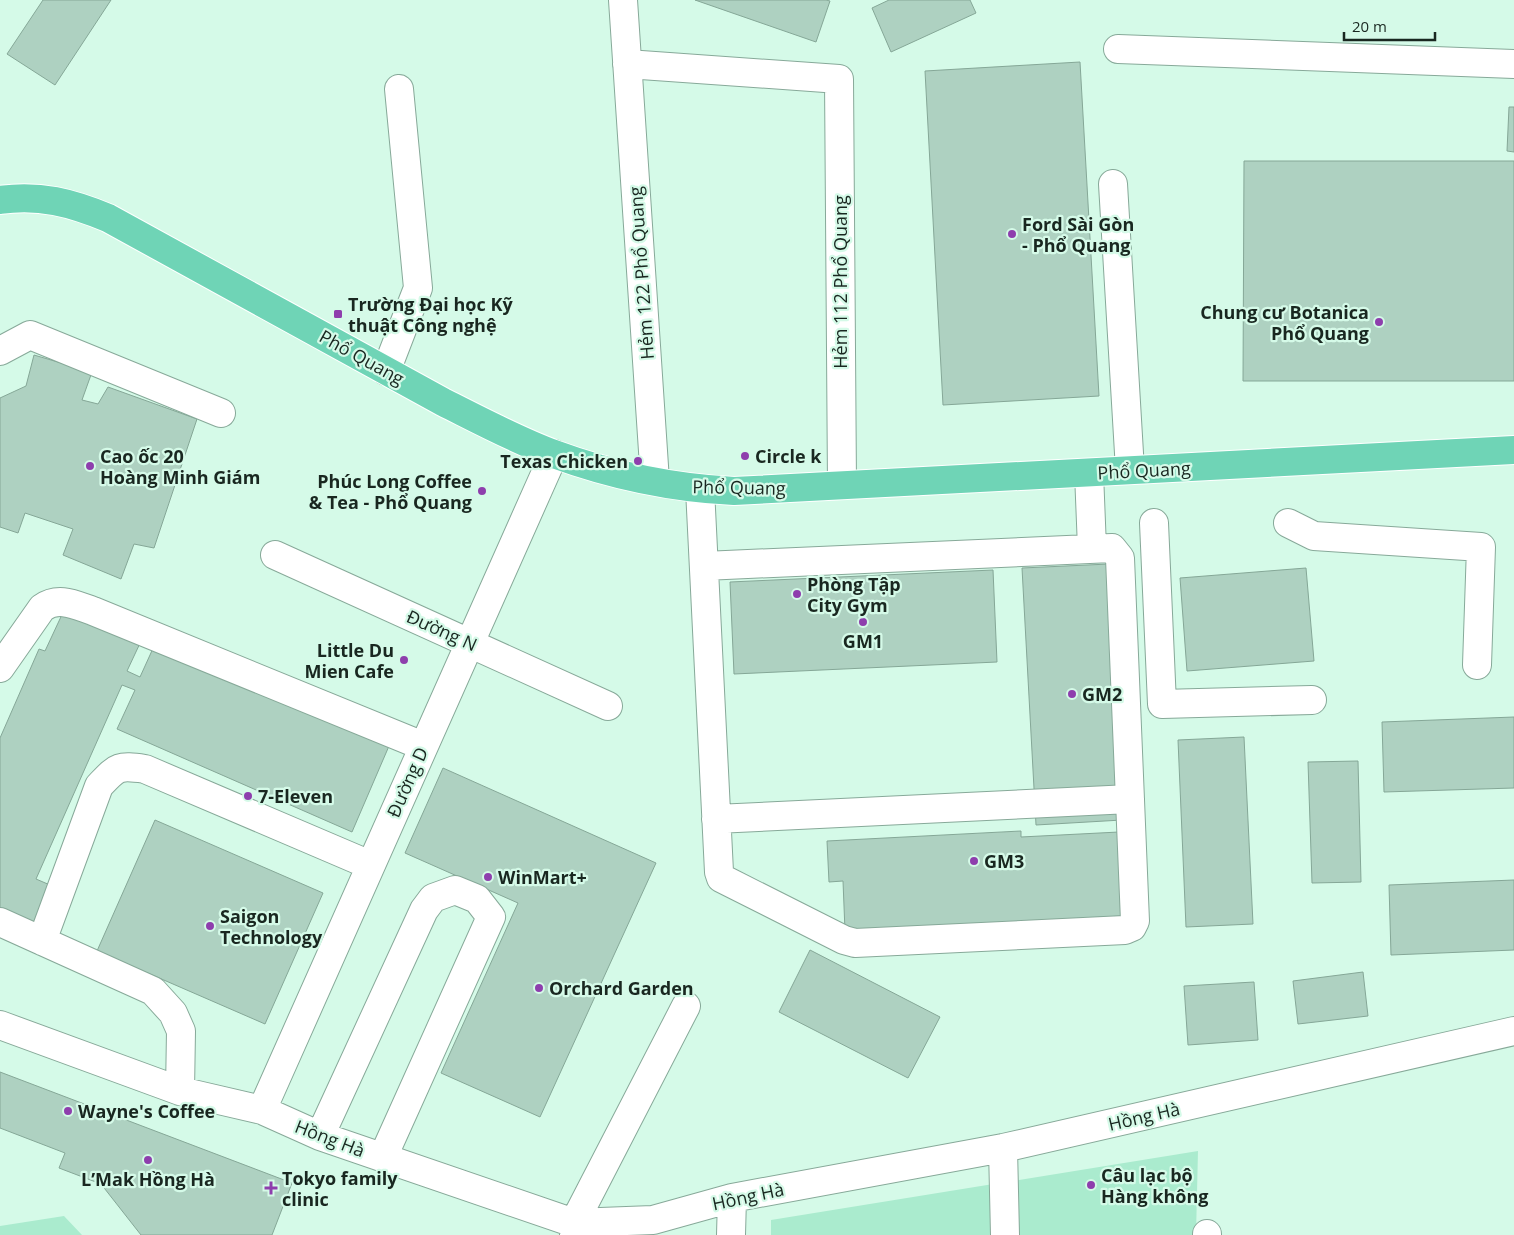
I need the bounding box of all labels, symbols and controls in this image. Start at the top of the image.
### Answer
scale bar [1344,10,1435,42]
text: 20 m [1352,16,1387,36]
street label: Hẻm 122 Phổ Quang [623,185,659,360]
street label: Hẻm 112 Phổ Quang [828,195,852,369]
place label: Ford Sài Gòn - Phổ Quang [1022,212,1134,257]
marker: Ford Sài Gòn - Phổ Quang [1006,228,1018,240]
place label: Trường Đại học Kỹ thuật Công nghệ [348,292,513,337]
place label: Chung cư Botanica Phổ Quang [1200,300,1369,345]
marker: Trường Đại học Kỹ thuật Công nghệ [332,308,344,320]
marker: Chung cư Botanica Phổ Quang [1373,316,1385,328]
street label: Phổ Quang [315,324,409,390]
place label: Cao ốc 20 Hoàng Minh Giám [100,444,260,489]
place label: Circle k [755,444,822,468]
place label: Texas Chicken [500,449,628,473]
marker: Circle k [739,450,751,462]
marker: Texas Chicken [632,455,644,467]
street label: Phổ Quang [1097,456,1191,484]
marker: Cao ốc 20 Hoàng Minh Giám [84,460,96,472]
place label: Phúc Long Coffee & Tea - Phổ Quang [309,469,472,514]
street label: Phổ Quang [692,474,786,500]
marker: Phúc Long Coffee & Tea - Phổ Quang [476,485,488,497]
place label: Phòng Tập City Gym [807,572,901,617]
marker: Phòng Tập City Gym [791,588,803,600]
street label: Đường N [403,604,481,656]
marker: GM1 [857,616,869,628]
place label: GM1 [843,629,883,653]
place label: Little Du Mien Cafe [304,638,394,683]
marker: Little Du Mien Cafe [398,654,410,666]
place label: GM2 [1082,682,1122,706]
marker: GM2 [1066,688,1078,700]
street label: Đường D [381,743,433,821]
place label: 7-Eleven [258,784,333,808]
marker: 7-Eleven [242,790,254,802]
place label: GM3 [984,849,1024,873]
marker: GM3 [968,855,980,867]
place label: WinMart+ [498,865,587,889]
marker: WinMart+ [482,871,494,883]
place label: Saigon Technology [220,904,323,949]
marker: Saigon Technology [204,920,216,932]
place label: Orchard Garden [549,976,694,1000]
marker: Orchard Garden [533,982,545,994]
street label: Hồng Hà [1106,1096,1182,1136]
place label: Wayne's Coffee [78,1099,215,1123]
marker: Wayne's Coffee [62,1105,74,1117]
street label: Hồng Hà [292,1114,368,1162]
marker: L’Mak Hồng Hà [142,1154,154,1166]
place label: Câu lạc bộ Hàng không [1101,1163,1208,1208]
place label: Tokyo family clinic [282,1166,398,1211]
place label: L’Mak Hồng Hà [81,1167,215,1191]
street label: Hồng Hà [710,1177,786,1215]
marker: Câu lạc bộ Hàng không [1085,1179,1097,1191]
marker: Tokyo family clinic [264,1181,278,1195]

